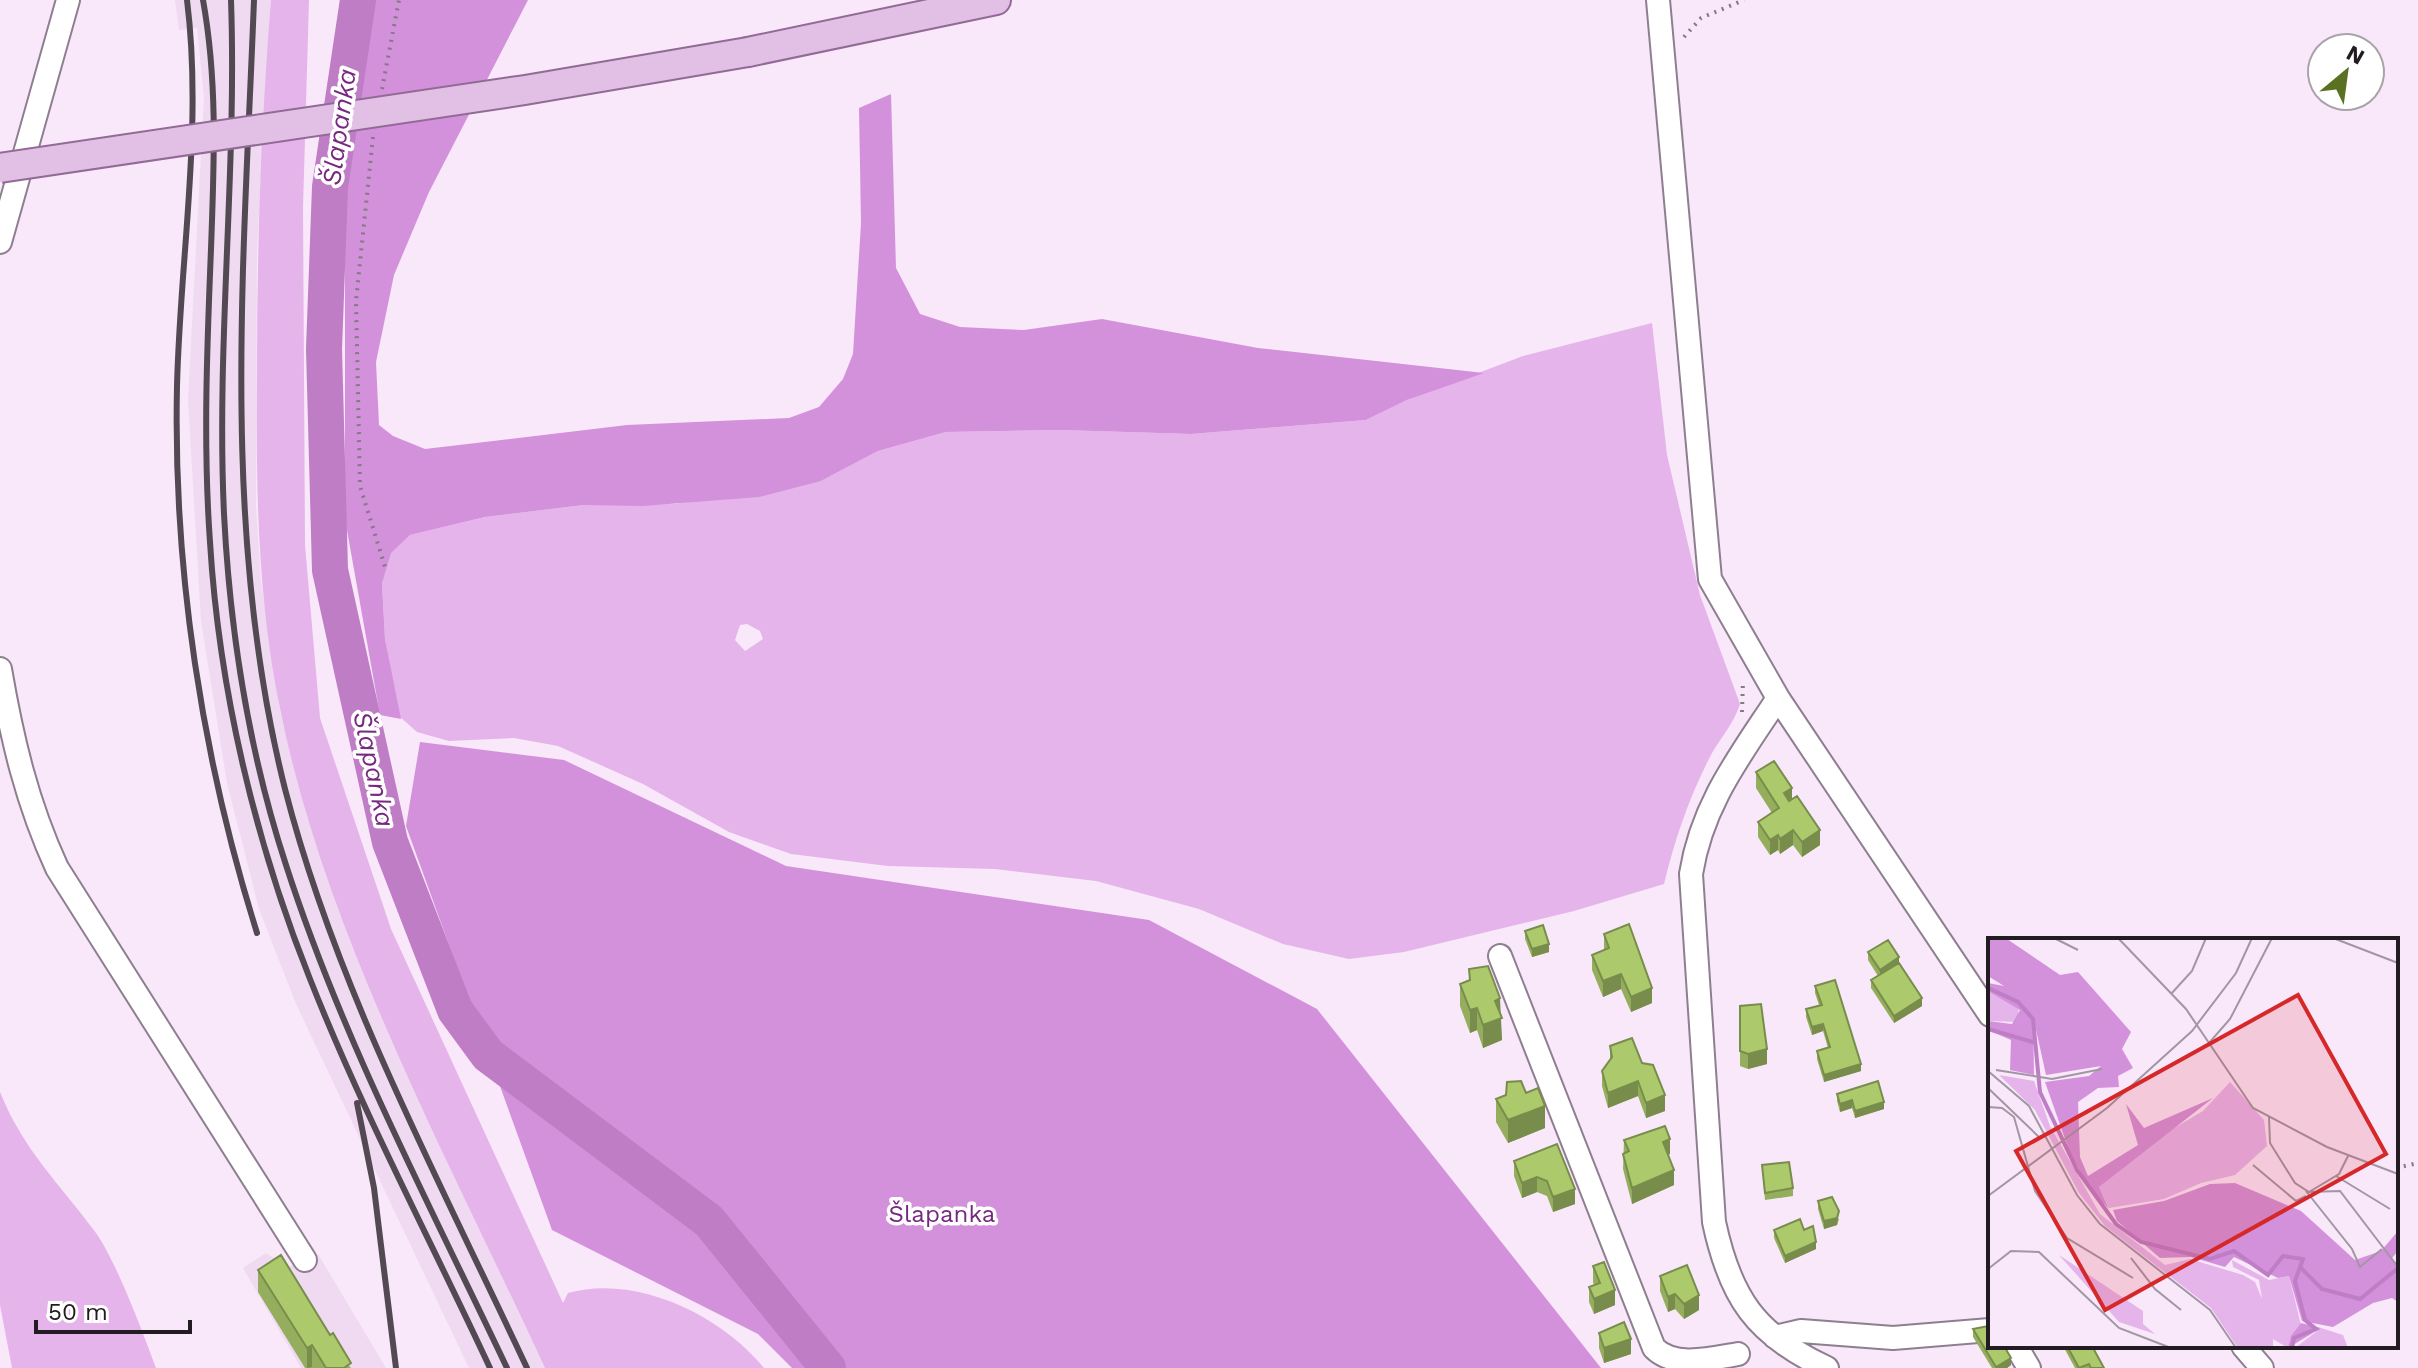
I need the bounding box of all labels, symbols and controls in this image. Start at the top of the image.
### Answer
north arrow [2306,32,2386,112]
text: N [2342,40,2369,70]
water label: Šlapanka [316,67,362,187]
water label: Šlapanka [347,708,401,830]
inset map [1988,938,2398,1348]
park label: Šlapanka [889,1200,995,1228]
scale bar [36,1284,190,1334]
text: 50 m [48,1298,108,1326]

